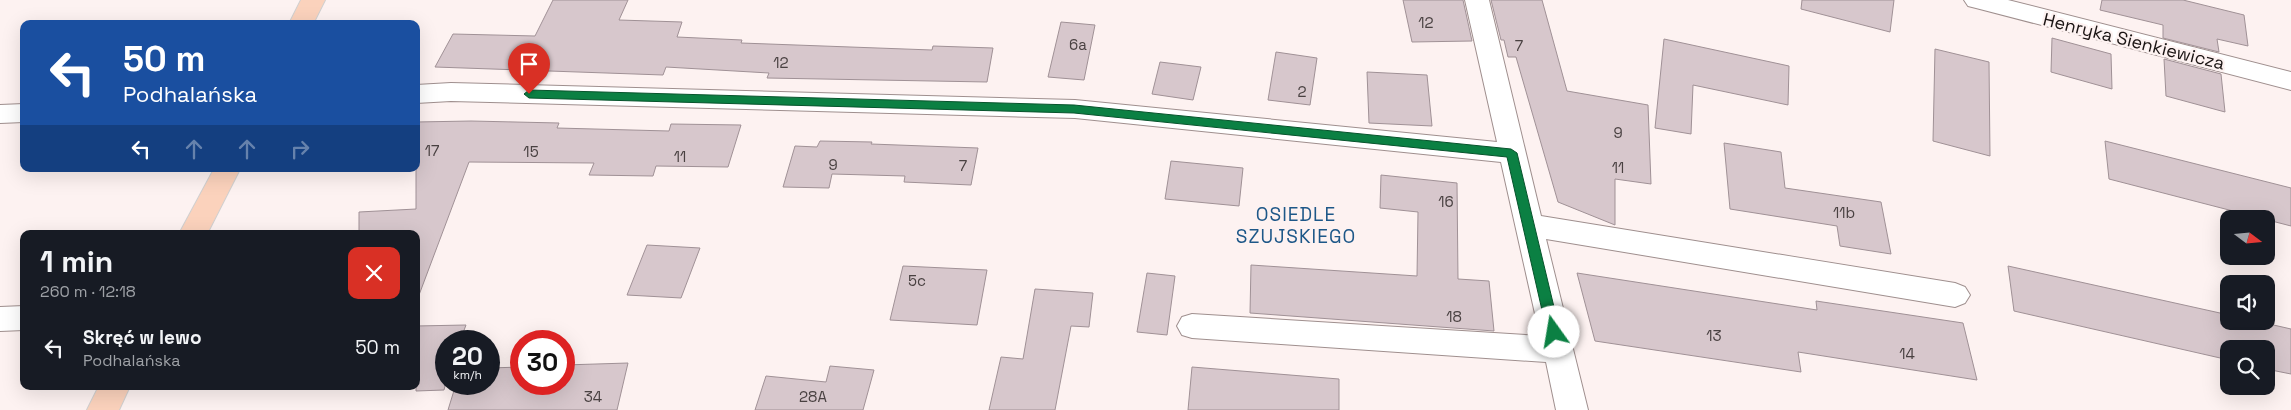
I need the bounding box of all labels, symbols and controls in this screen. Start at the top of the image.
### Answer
street label: Henryka Sienkiewicza [2041,7,2227,75]
house number: 12 [1418,13,1434,32]
house number: 6a [1069,35,1087,54]
house number: 7 [1515,36,1523,55]
text: 50 m [123,37,205,81]
icon: left [40,40,105,105]
pin [508,43,550,94]
icon: arrive [515,50,543,78]
house number: 12 [773,53,789,72]
text: Podhalańska [123,80,257,108]
house number: 2 [1297,82,1307,101]
house number: 9 [1613,123,1623,142]
icon: left [127,135,155,163]
icon: ahead [180,135,208,163]
icon: ahead [233,135,261,163]
icon: right [286,135,314,163]
house number: 17 [425,141,439,160]
house number: 15 [523,142,539,161]
house number: 11 [674,147,686,166]
house number: 9 [828,155,838,174]
house number: 7 [959,156,967,175]
house number: 11 [1612,158,1624,177]
house number: 16 [1438,192,1454,211]
district label: OSIEDLE SZUJSKIEGO [1236,202,1356,249]
house number: 11b [1833,203,1855,222]
north arrow [2220,210,2275,265]
map controls [2220,210,2275,395]
text: 1 min [40,242,113,281]
button: close [348,247,400,299]
house number: 5c [908,271,926,290]
button: sound [2220,275,2275,330]
text: 260 m · 12:18 [40,281,136,302]
position arrow [1527,305,1579,357]
house number: 18 [1446,307,1462,326]
text: Skręć w lewo [83,325,202,350]
house number: 13 [1706,326,1722,345]
speed limit sign: 30 [510,330,575,395]
icon: left [40,334,68,362]
text: 50 m [355,335,400,360]
text: 20 [452,340,483,372]
button: search [2220,340,2275,395]
house number: 14 [1899,344,1915,363]
text: Podhalańska [83,350,181,371]
text: km/h [453,367,482,383]
house number: 34 [584,387,602,406]
house number: 28A [799,387,827,406]

